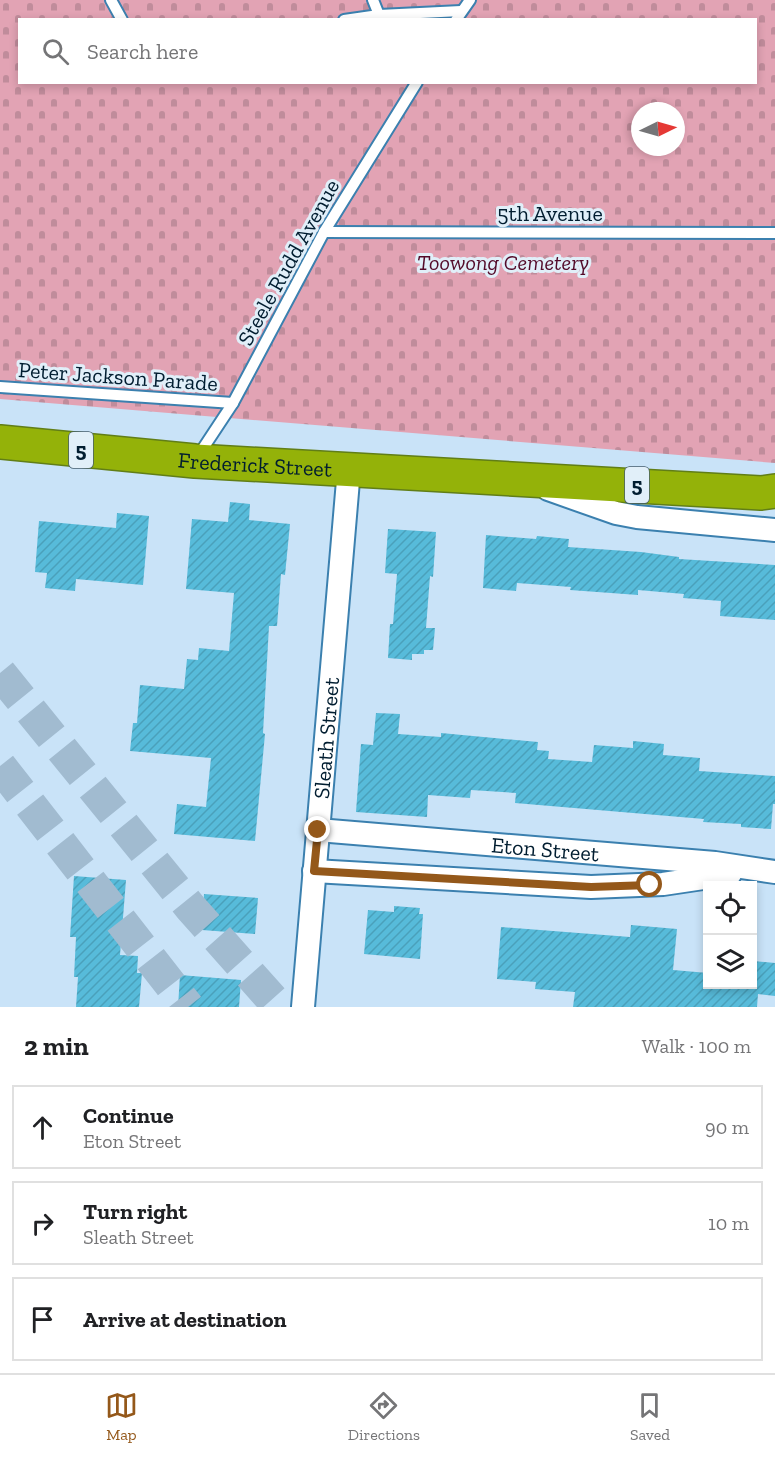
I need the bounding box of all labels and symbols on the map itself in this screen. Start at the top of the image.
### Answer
north arrow [631,102,685,156]
street label: Steele Rudd Avenue [232,174,345,350]
street label: 5th Avenue [497,200,603,227]
park label: Toowong Cemetery [417,249,589,276]
street label: Peter Jackson Parade [17,356,219,397]
road number: 5 [69,432,93,468]
street label: Frederick Street [177,446,334,483]
road number: 5 [625,467,649,503]
street label: Sleath Street [308,675,345,800]
route end [304,816,330,842]
street label: Eton Street [490,831,601,867]
route start [636,871,662,897]

